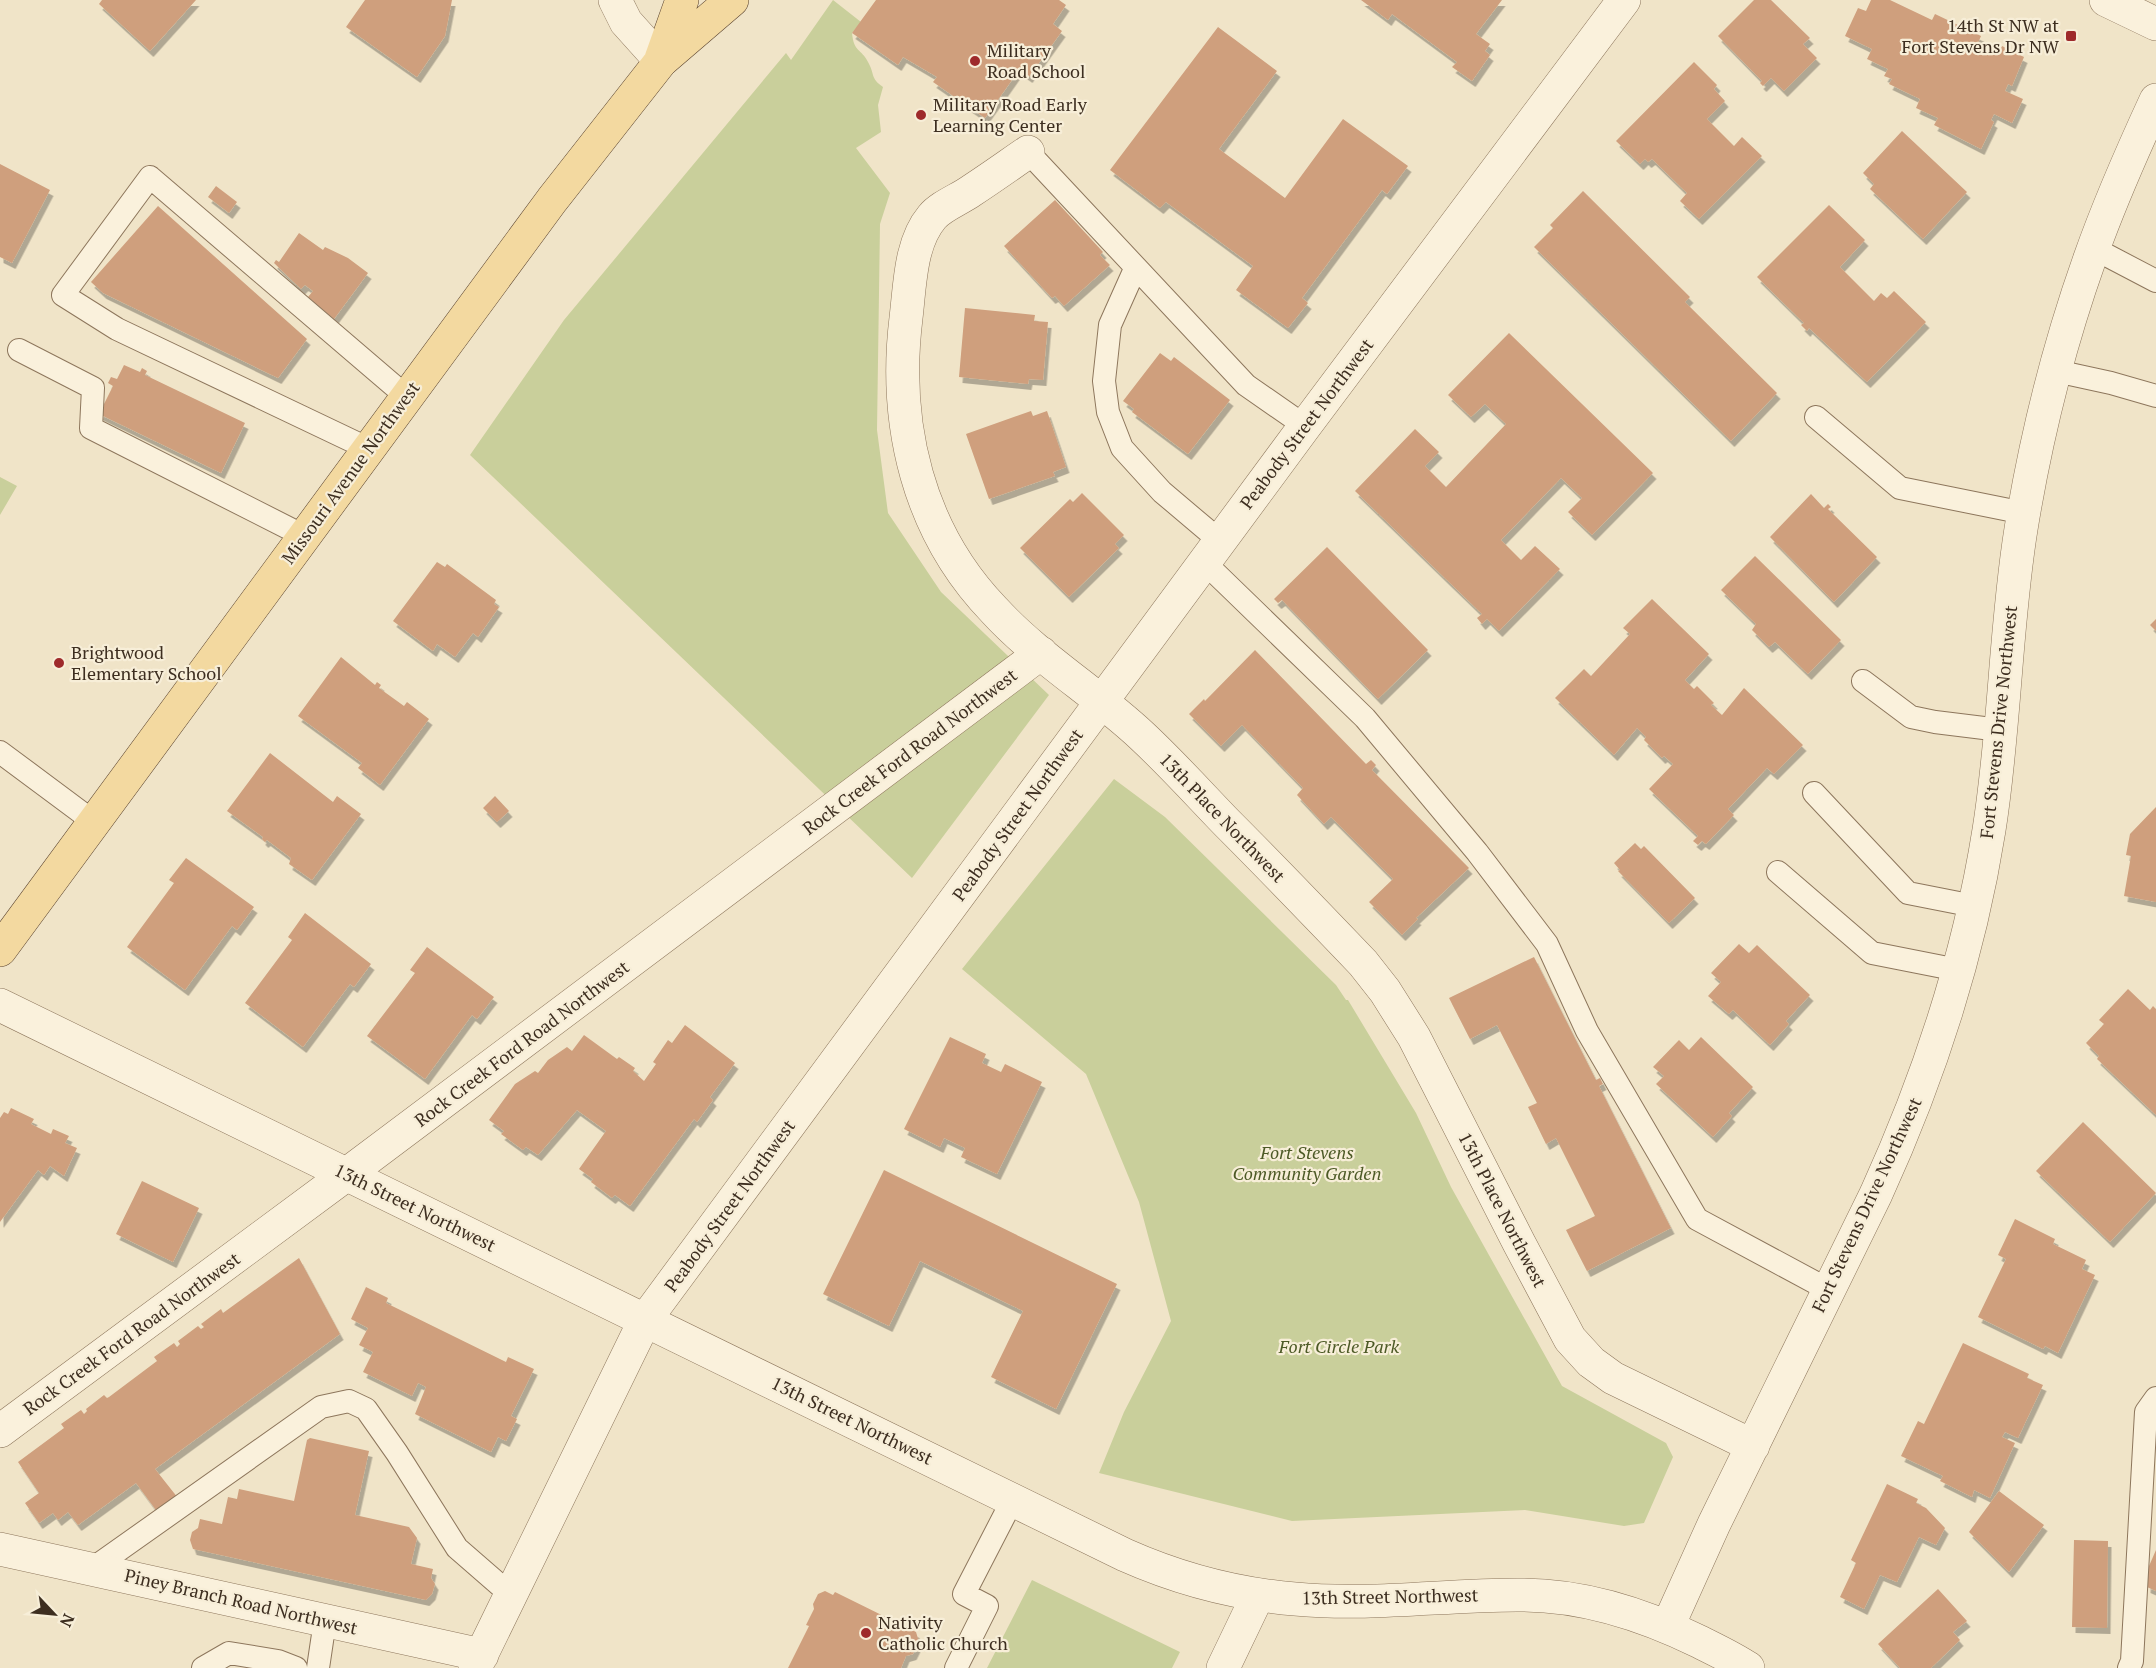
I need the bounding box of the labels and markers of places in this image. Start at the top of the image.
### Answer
place label: 14th St NW at Fort Stevens Dr NW [1902,13,2059,58]
marker: 14th St NW at Fort Stevens Dr NW [2064,29,2078,43]
place label: Military Road School [987,38,1085,83]
marker: Military Road School [968,54,982,68]
place label: Military Road Early Learning Center [933,92,1088,137]
marker: Military Road Early Learning Center [914,108,928,122]
place label: Brightwood Elementary School [71,640,222,685]
marker: Brightwood Elementary School [52,656,66,670]
place label: Nativity Catholic Church [878,1610,1008,1655]
marker: Nativity Catholic Church [859,1626,873,1640]

